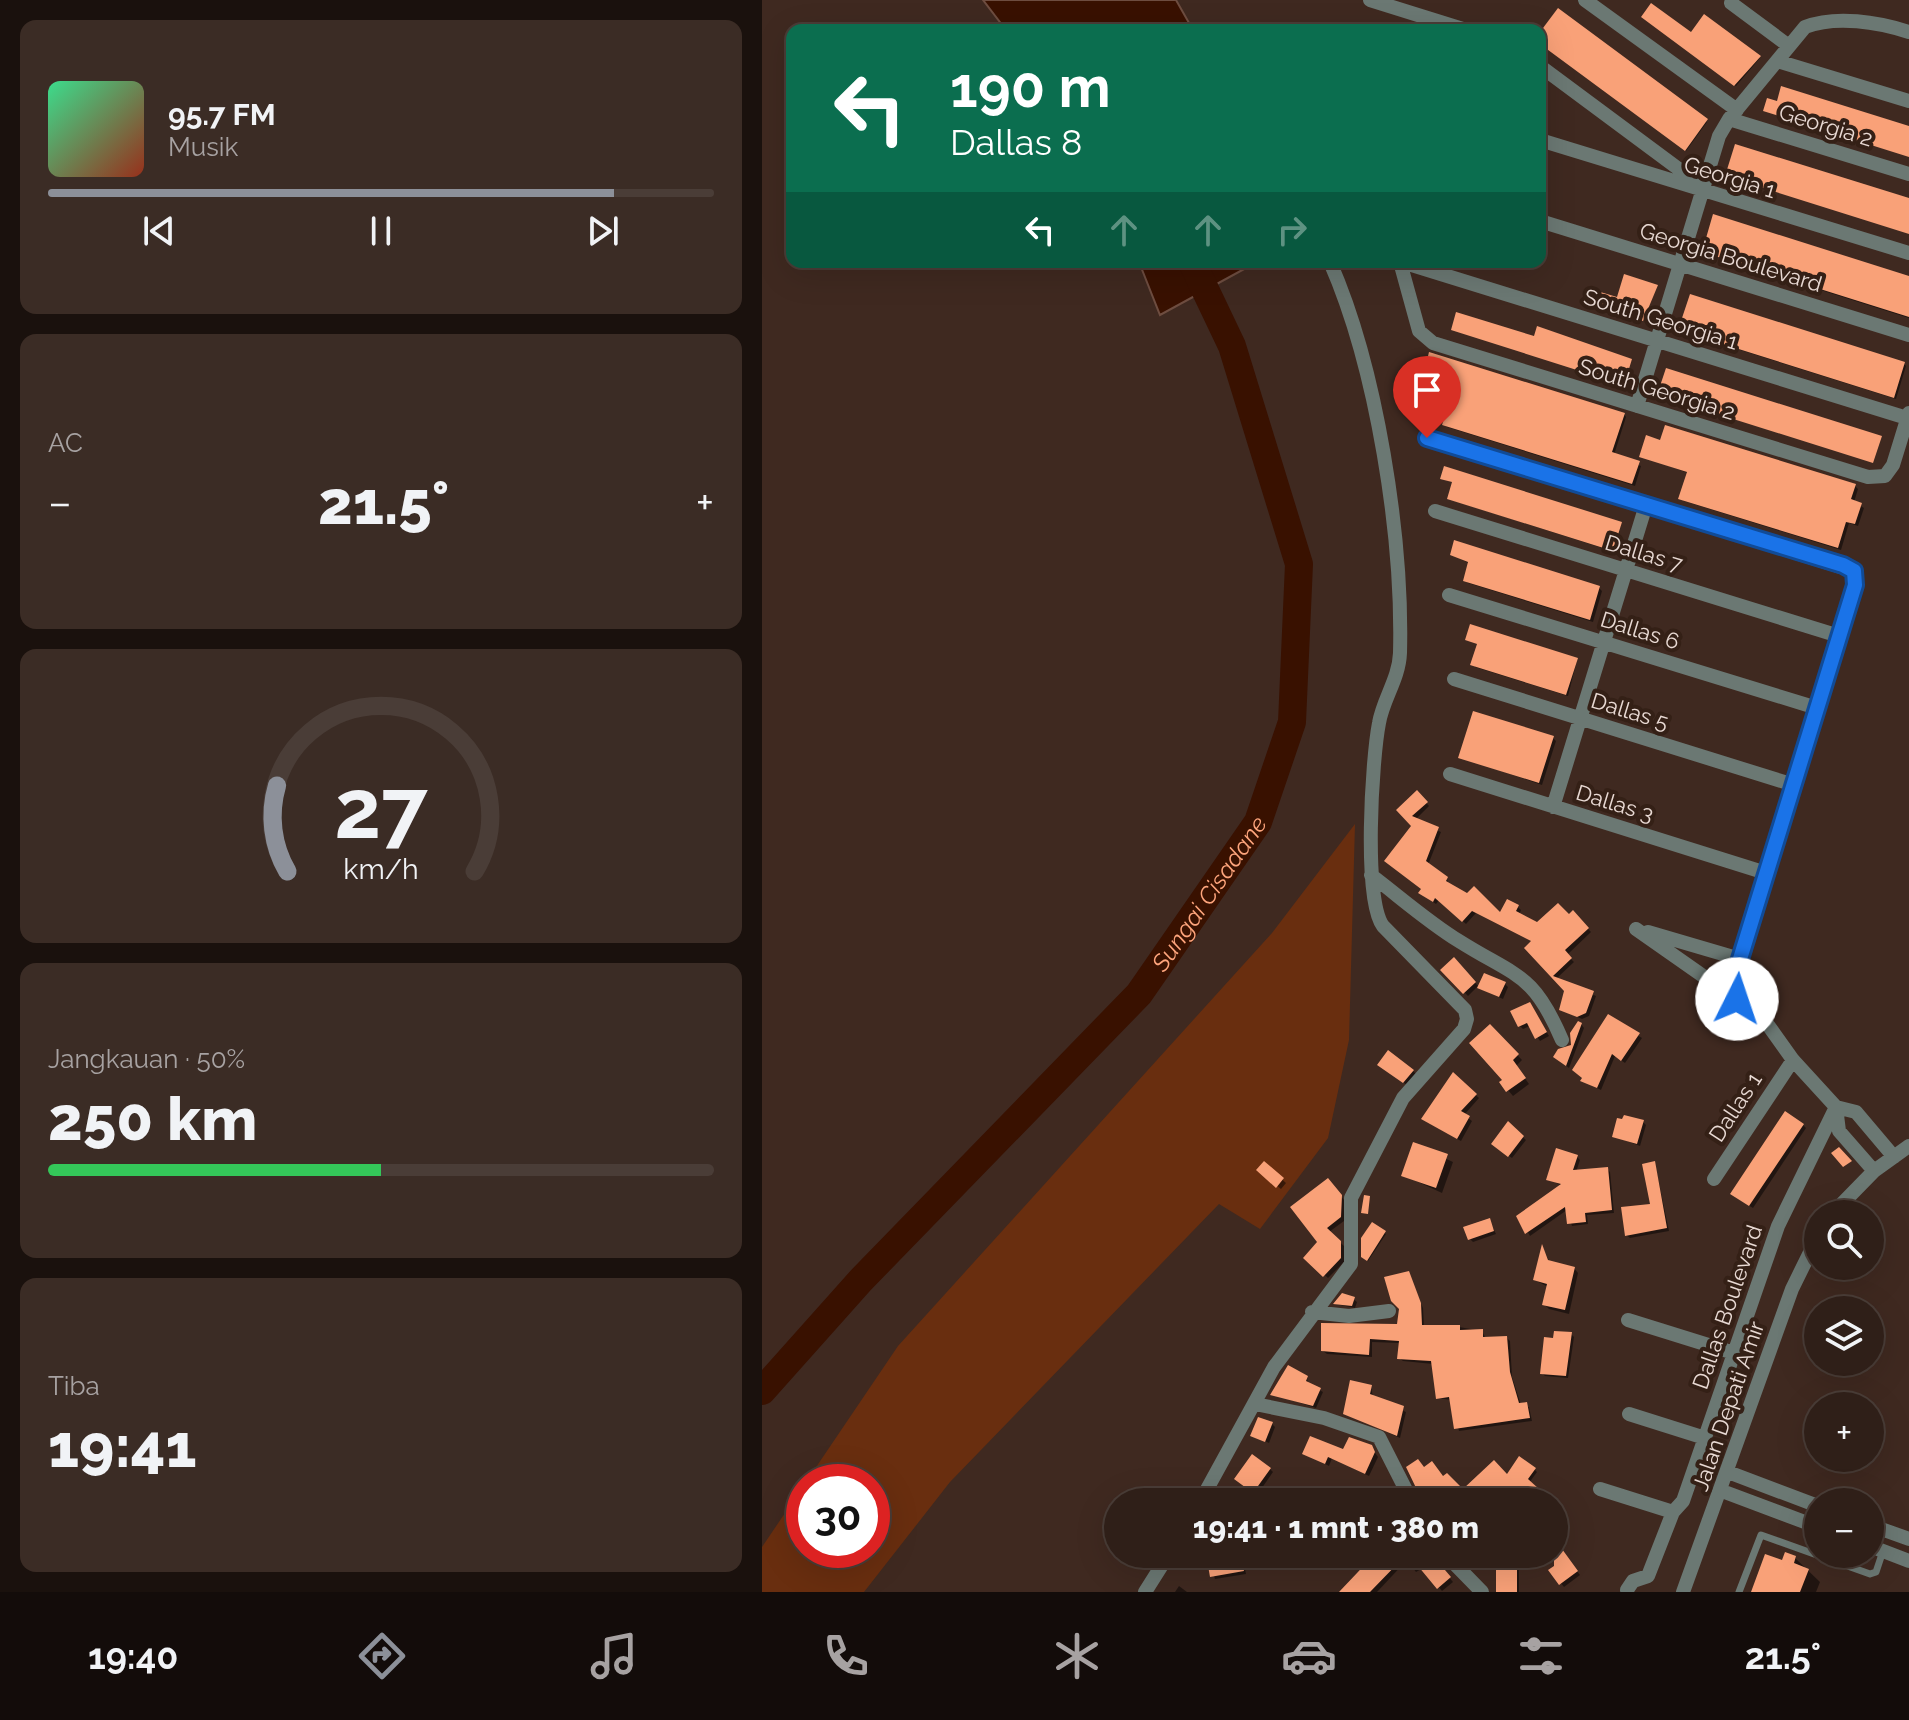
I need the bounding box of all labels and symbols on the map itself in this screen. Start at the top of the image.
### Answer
street label: Georgia 2 [1776,98,1876,152]
street label: Georgia 1 [1681,151,1779,203]
street label: Georgia Boulevard [1637,217,1825,297]
street label: South Georgia 1 [1581,283,1741,355]
street label: South Georgia 2 [1576,353,1738,425]
pin [1393,356,1461,438]
street label: Dallas 7 [1602,529,1686,577]
street label: Dallas 6 [1597,606,1683,654]
street label: Dallas 5 [1588,687,1672,735]
street label: Dallas 3 [1573,779,1657,827]
water label: Sungai Cisadane [1144,810,1272,977]
position arrow [1695,957,1779,1041]
street label: Dallas 1 [1703,1068,1767,1146]
street label: Dallas Boulevard [1687,1222,1767,1392]
street label: Jalan Depati Amir [1687,1318,1769,1494]
speed limit sign: 30 [786,1464,890,1568]

